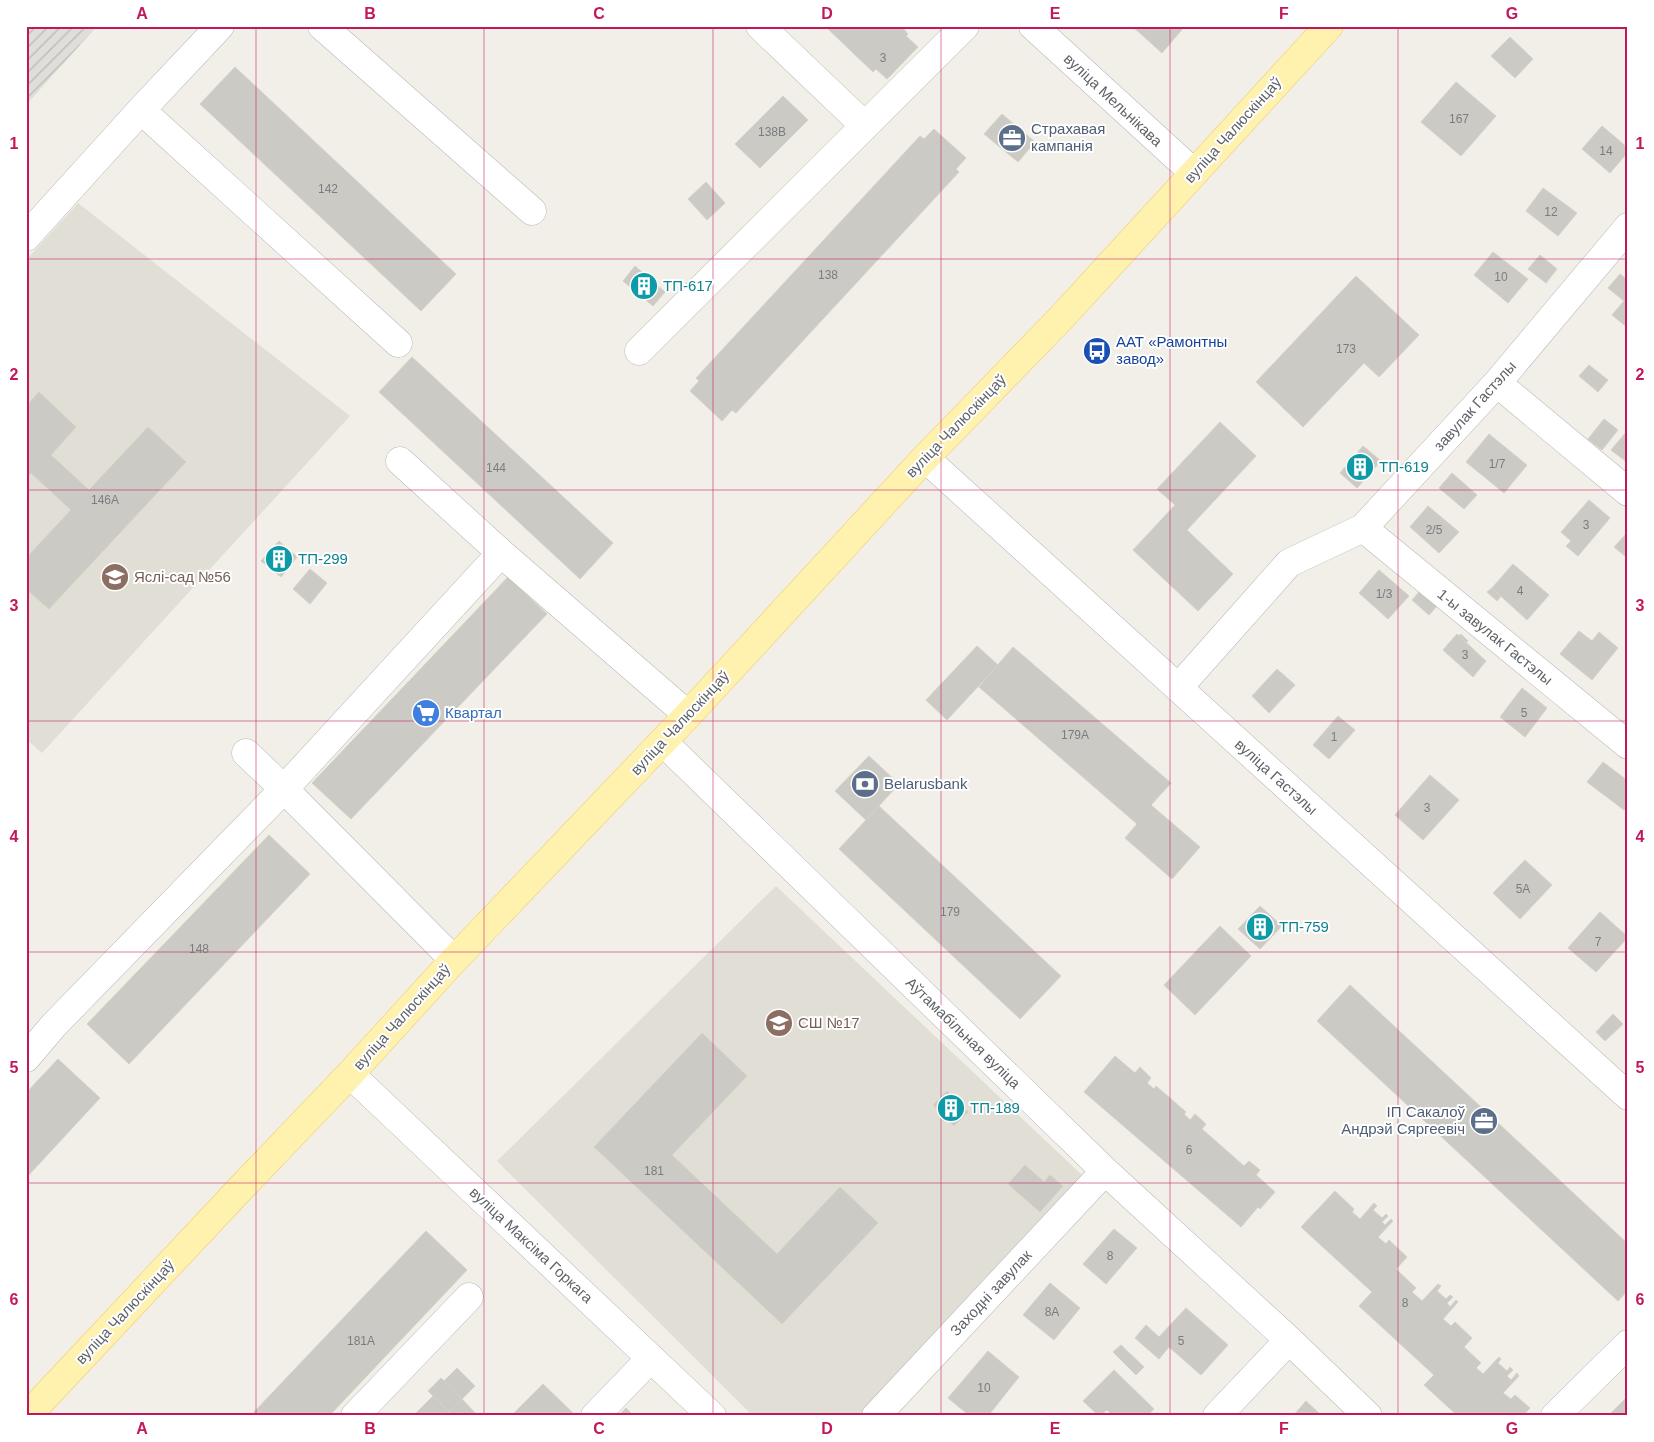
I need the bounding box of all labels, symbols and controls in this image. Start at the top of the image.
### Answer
text: A [136,5,148,22]
text: B [364,5,376,22]
text: C [593,5,605,22]
text: D [821,5,833,22]
text: E [1050,5,1061,22]
text: F [1279,5,1289,22]
text: G [1506,5,1518,22]
street label: вуліца Мельнікава [1061,50,1166,150]
house number: 3 [880,51,887,65]
street label: вуліца Чалюскінцаў [1181,73,1285,186]
house number: 167 [1449,112,1469,126]
place label: Страхавая кампанія [1031,120,1105,154]
office icon: Страхавая кампанія [997,123,1027,153]
house number: 138В [758,125,786,139]
text: 1 [10,135,19,152]
text: 1 [1636,135,1645,152]
house number: 14 [1599,144,1613,158]
house number: 142 [318,182,338,196]
house number: 12 [1544,205,1558,219]
house number: 138 [818,268,838,282]
house number: 10 [1494,270,1508,284]
building icon: ТП-617 [629,271,659,301]
place label: ТП-617 [663,277,713,294]
place label: ААТ «Рамонтны завод» [1116,333,1227,367]
bus stop icon: ААТ «Рамонтны завод» [1082,336,1112,366]
house number: 173 [1336,342,1356,356]
street label: завулак Гастэлы [1430,357,1519,454]
text: 2 [10,366,19,383]
text: 2 [1636,366,1645,383]
street label: вуліца Чалюскінцаў [902,370,1009,481]
building icon: ТП-619 [1345,452,1375,482]
house number: 1/7 [1489,457,1506,471]
place label: ТП-619 [1379,458,1429,475]
house number: 144 [486,461,506,475]
house number: 146А [91,493,119,507]
house number: 3 [1583,518,1590,532]
house number: 2/5 [1426,523,1443,537]
building icon: ТП-299 [264,544,294,574]
place label: ТП-299 [298,550,348,567]
school or university icon: Яслі-сад №56 [100,562,130,592]
place label: Яслі-сад №56 [134,568,231,585]
house number: 4 [1517,584,1524,598]
street label: 1-ы завулак Гастэлы [1434,585,1556,688]
house number: 1/3 [1376,587,1393,601]
text: 3 [10,597,19,614]
text: 3 [1636,597,1645,614]
house number: 3 [1462,648,1469,662]
street label: вуліца Чалюскінцаў [627,667,733,778]
supermarket icon: Квартал [411,698,441,728]
place label: Квартал [445,704,502,721]
house number: 5 [1521,706,1528,720]
house number: 179А [1061,728,1089,742]
house number: 1 [1331,730,1338,744]
street label: вуліца Гастэлы [1232,735,1321,818]
bank icon: Belarusbank [850,769,880,799]
place label: Belarusbank [884,775,968,792]
house number: 3 [1424,801,1431,815]
text: 4 [10,828,19,845]
text: 4 [1636,828,1645,845]
house number: 5А [1516,882,1530,896]
house number: 179 [940,905,960,919]
building icon: ТП-759 [1245,912,1275,942]
place label: ТП-759 [1279,918,1329,935]
house number: 7 [1595,935,1602,949]
house number: 148 [189,942,209,956]
street label: вуліца Чалюскінцаў [350,960,454,1073]
street label: Аўтамабільная вуліца [903,974,1025,1092]
school or university icon: СШ №17 [764,1008,794,1038]
place label: СШ №17 [798,1014,860,1031]
text: 5 [10,1059,19,1076]
text: 5 [1636,1059,1645,1076]
building icon: ТП-189 [936,1093,966,1123]
place label: ТП-189 [970,1099,1020,1116]
place label: ІП Сакалоў Андрэй Сяргеевіч [1341,1103,1465,1137]
office icon: ІП Сакалоў Андрэй Сяргеевіч [1469,1106,1499,1136]
house number: 6 [1186,1143,1193,1157]
house number: 181 [644,1164,664,1178]
street label: вуліца Максіма Горкага [466,1183,597,1307]
street label: Заходні завулак [947,1246,1035,1339]
house number: 8 [1107,1249,1114,1263]
street label: вуліца Чалюскінцаў [72,1256,178,1367]
text: 6 [10,1291,19,1308]
text: 6 [1636,1291,1645,1308]
house number: 8 [1402,1296,1409,1310]
house number: 8А [1045,1305,1059,1319]
house number: 181А [347,1334,375,1348]
house number: 5 [1178,1334,1185,1348]
house number: 10 [977,1381,991,1395]
text: A [136,1420,148,1437]
text: B [364,1420,376,1437]
text: C [593,1420,605,1437]
text: D [821,1420,833,1437]
text: E [1050,1420,1061,1437]
text: F [1279,1420,1289,1437]
text: G [1506,1420,1518,1437]

